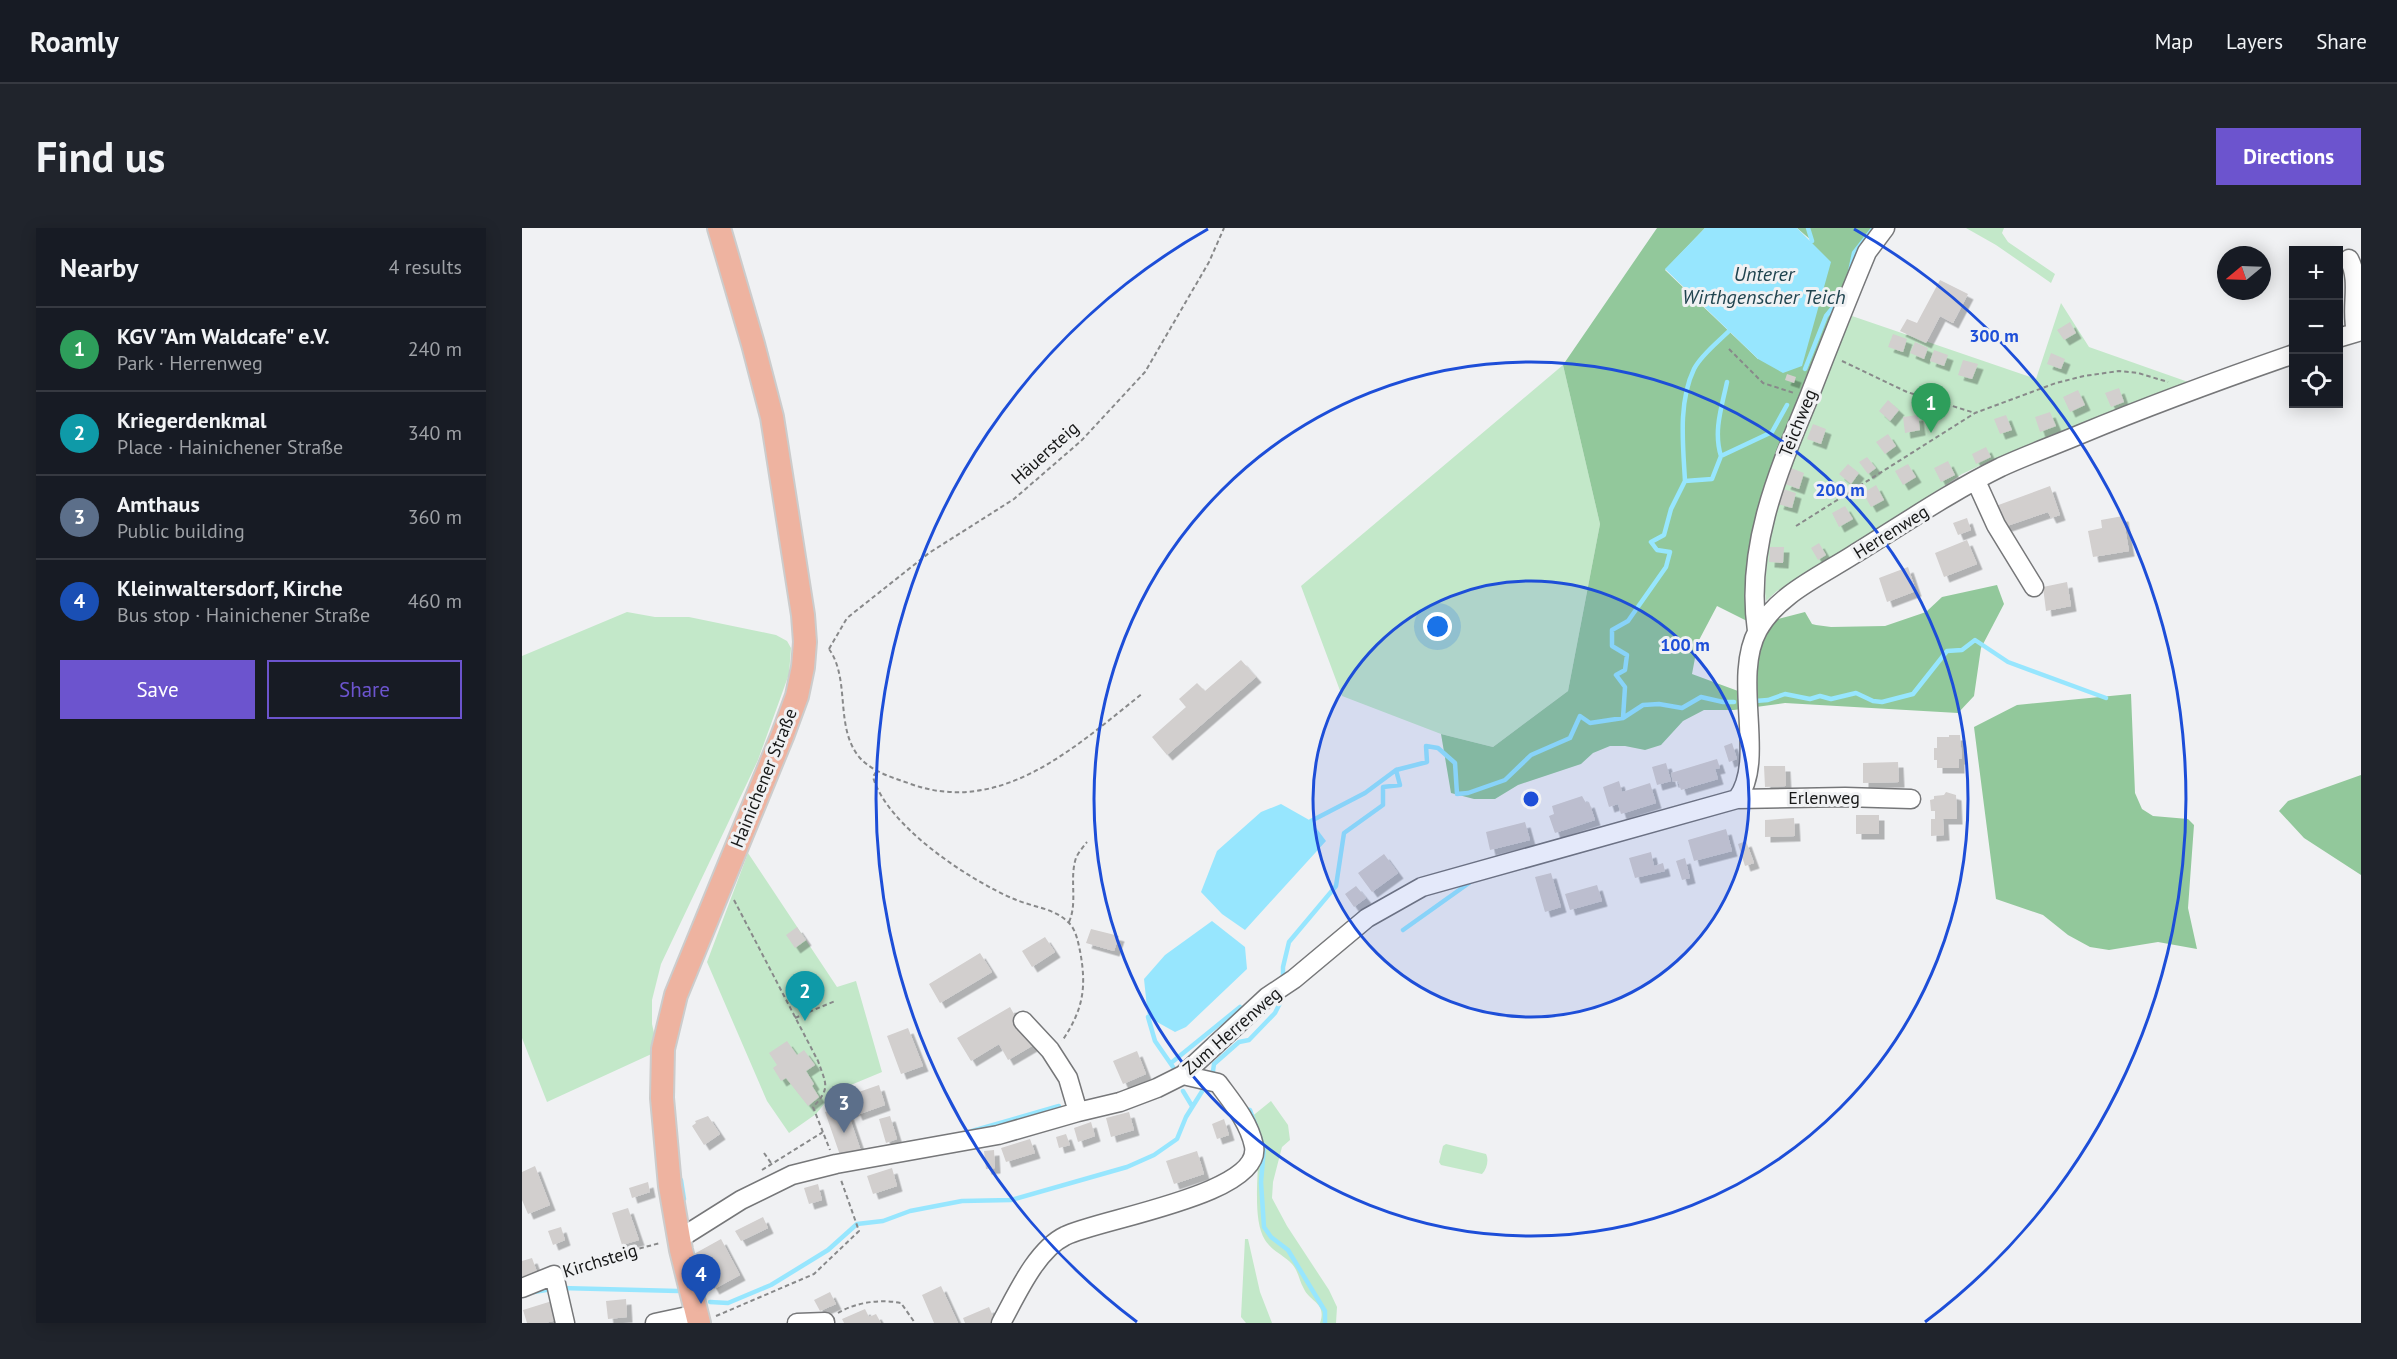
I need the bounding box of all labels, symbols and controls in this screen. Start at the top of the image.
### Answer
text: Roamly [30,23,119,60]
text: Map [2155,28,2193,55]
text: Layers [2226,28,2283,55]
text: Share [2316,28,2367,55]
button: Directions [2216,128,2361,185]
text: Find us [36,129,165,184]
north arrow [2217,246,2271,300]
map controls [2289,246,2343,408]
button: + [2289,246,2343,300]
text: Nearby [60,251,138,284]
text: 4 results [389,254,462,280]
water label: Unterer Wirthgenscher Teich [1682,261,1846,310]
button: − [2289,300,2343,354]
text: KGV "Am Waldcafe" e.V. [117,322,330,350]
text: 300 m [1969,324,2019,347]
text: 1 [74,336,85,362]
text: 240 m [408,336,462,362]
text: Park · Herrenweg [117,350,263,376]
button: locate [2289,354,2343,408]
pin: 1 [1912,384,1950,433]
street label: Teichweg [1774,385,1822,460]
text: Kriegerdenkmal [117,406,267,434]
street label: Häuersteig [1006,416,1083,489]
text: 2 [74,420,85,446]
text: 340 m [408,420,462,446]
text: Place · Hainichener Straße [117,434,343,460]
text: 200 m [1815,478,1865,501]
text: Amthaus [117,490,200,518]
street label: Herrenweg [1849,500,1933,564]
text: 3 [74,504,85,530]
text: 360 m [408,504,462,530]
text: Public building [117,518,245,544]
text: Kleinwaltersdorf, Kirche [117,574,343,602]
text: 4 [74,588,85,614]
text: 460 m [408,588,462,614]
text: Bus stop · Hainichener Straße [117,602,370,628]
your location [1423,612,1452,641]
text: 100 m [1660,633,1710,656]
button: Save [60,660,255,719]
button: Share [267,660,462,719]
street label: Hainichener Straße [725,705,802,851]
street label: Erlenweg [1788,786,1860,809]
centre of rings [1521,789,1541,809]
pin: 2 [786,972,824,1021]
street label: Zum Herrenweg [1178,982,1286,1080]
pin: 3 [824,1084,864,1133]
street label: Kirchsteig [560,1238,640,1283]
pin: 4 [682,1254,720,1304]

